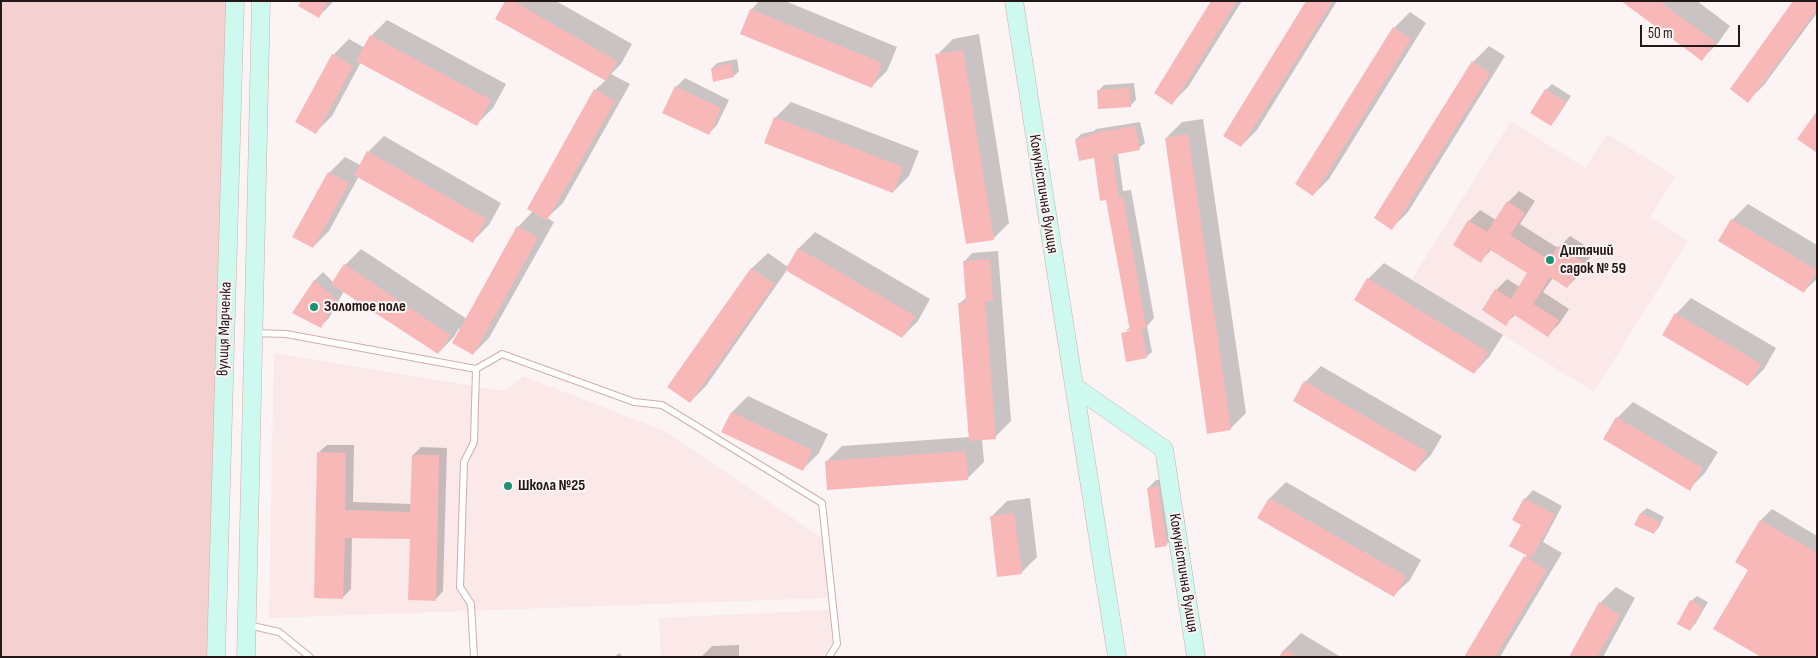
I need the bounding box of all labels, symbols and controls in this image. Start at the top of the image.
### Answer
scale bar [1643,15,1743,47]
text: 50 m [1648,24,1673,43]
street label: Комуністична вулиця [1024,133,1062,255]
place label: Дитячий садок № 59 [1560,241,1626,279]
marker: Дитячий садок № 59 [1544,254,1556,266]
street label: вулиця Марченка [214,281,236,377]
place label: Золотое поле [324,297,406,317]
marker: Золотое поле [308,301,320,313]
place label: Школа №25 [518,476,585,496]
marker: Школа №25 [502,480,514,492]
street label: Комуністична вулиця [1164,512,1202,634]

